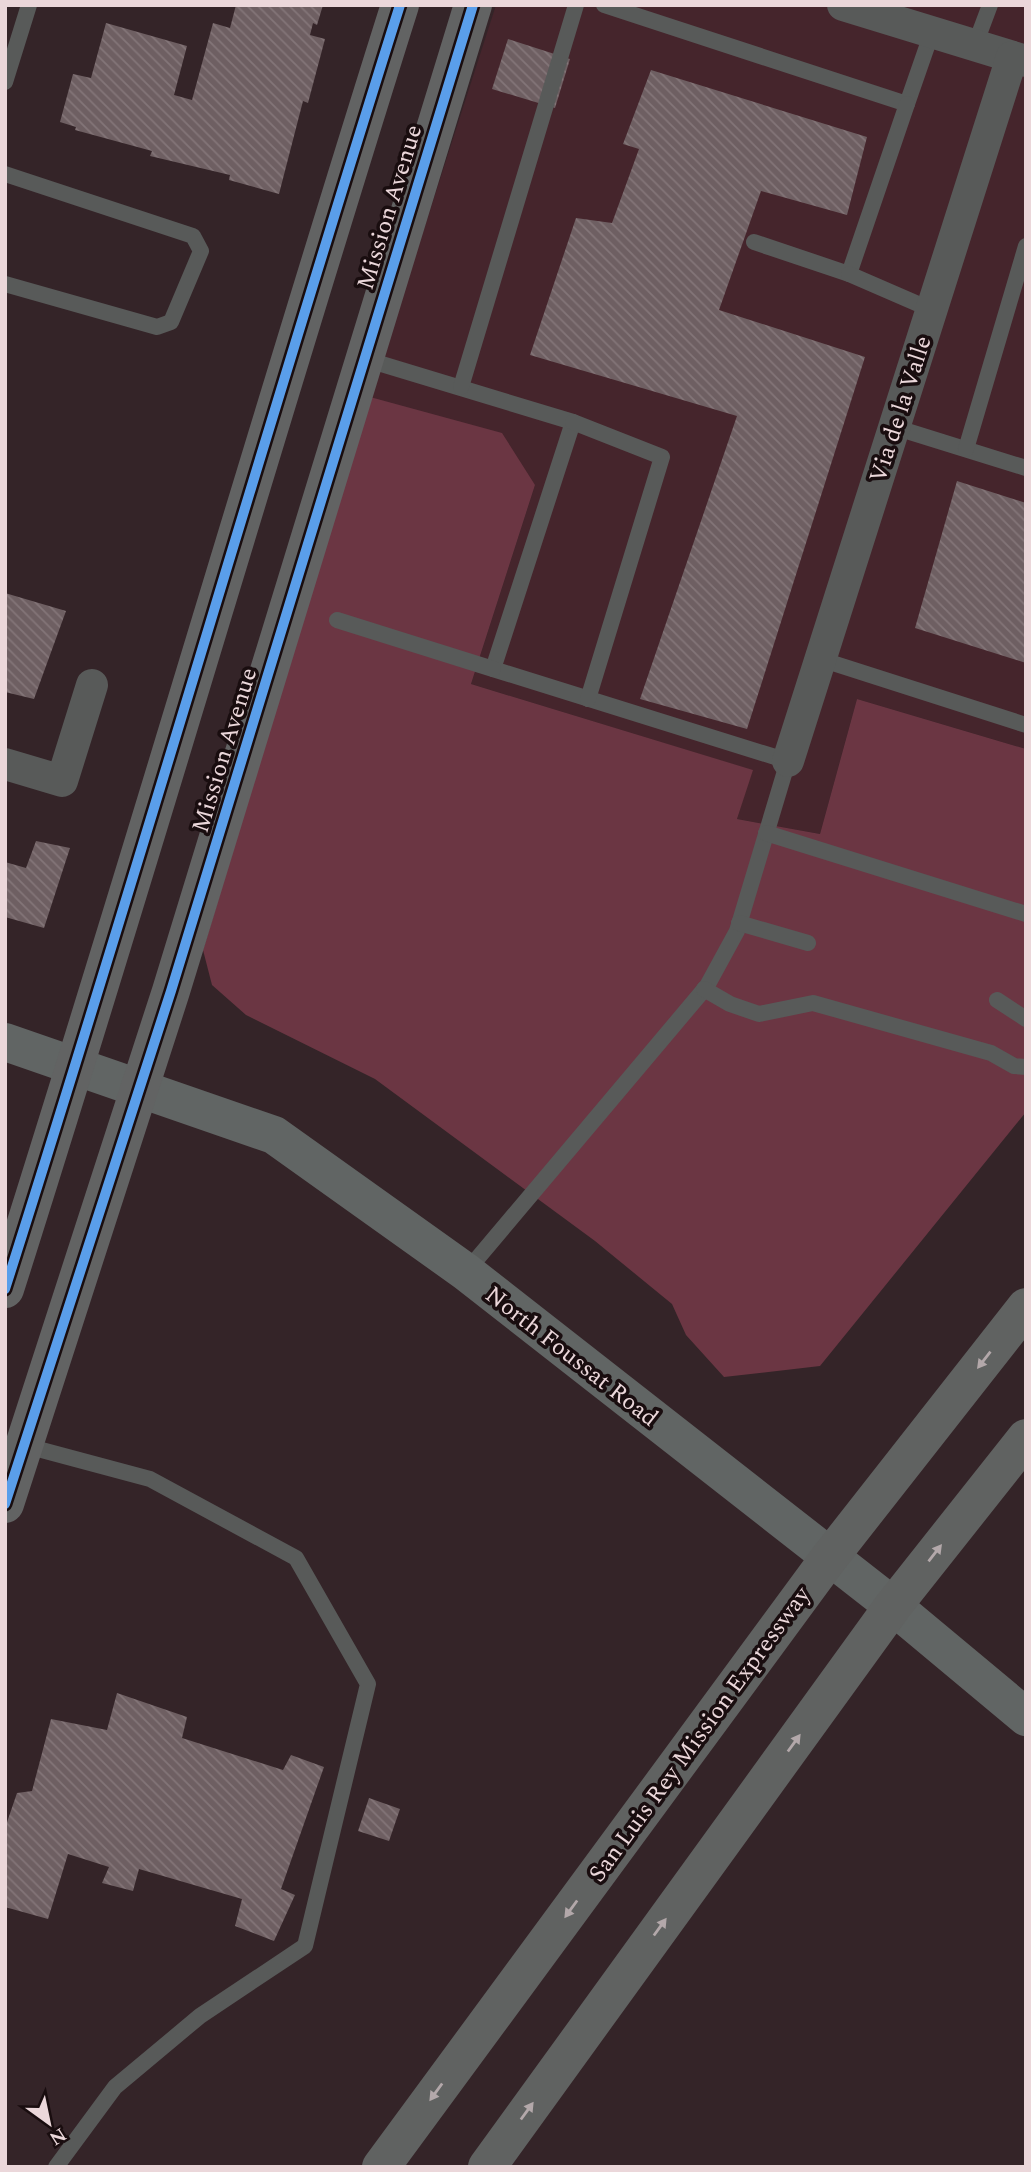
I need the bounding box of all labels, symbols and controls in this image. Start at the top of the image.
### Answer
street label: Mission Avenue [348,120,432,294]
street label: Via de la Valle [860,331,942,488]
street label: Mission Avenue [183,663,267,837]
street label: North Foussat Road [477,1278,666,1436]
one-way arrow [976,1351,991,1369]
one-way arrow [928,1544,943,1562]
street label: San Luis Rey Mission Expressway [580,1578,820,1890]
one-way arrow [787,1734,801,1752]
one-way arrow [564,1900,578,1918]
one-way arrow [653,1918,667,1936]
one-way arrow [429,2083,443,2101]
north arrow [14,2088,84,2158]
one-way arrow [520,2102,534,2121]
text: N [43,2120,72,2152]

